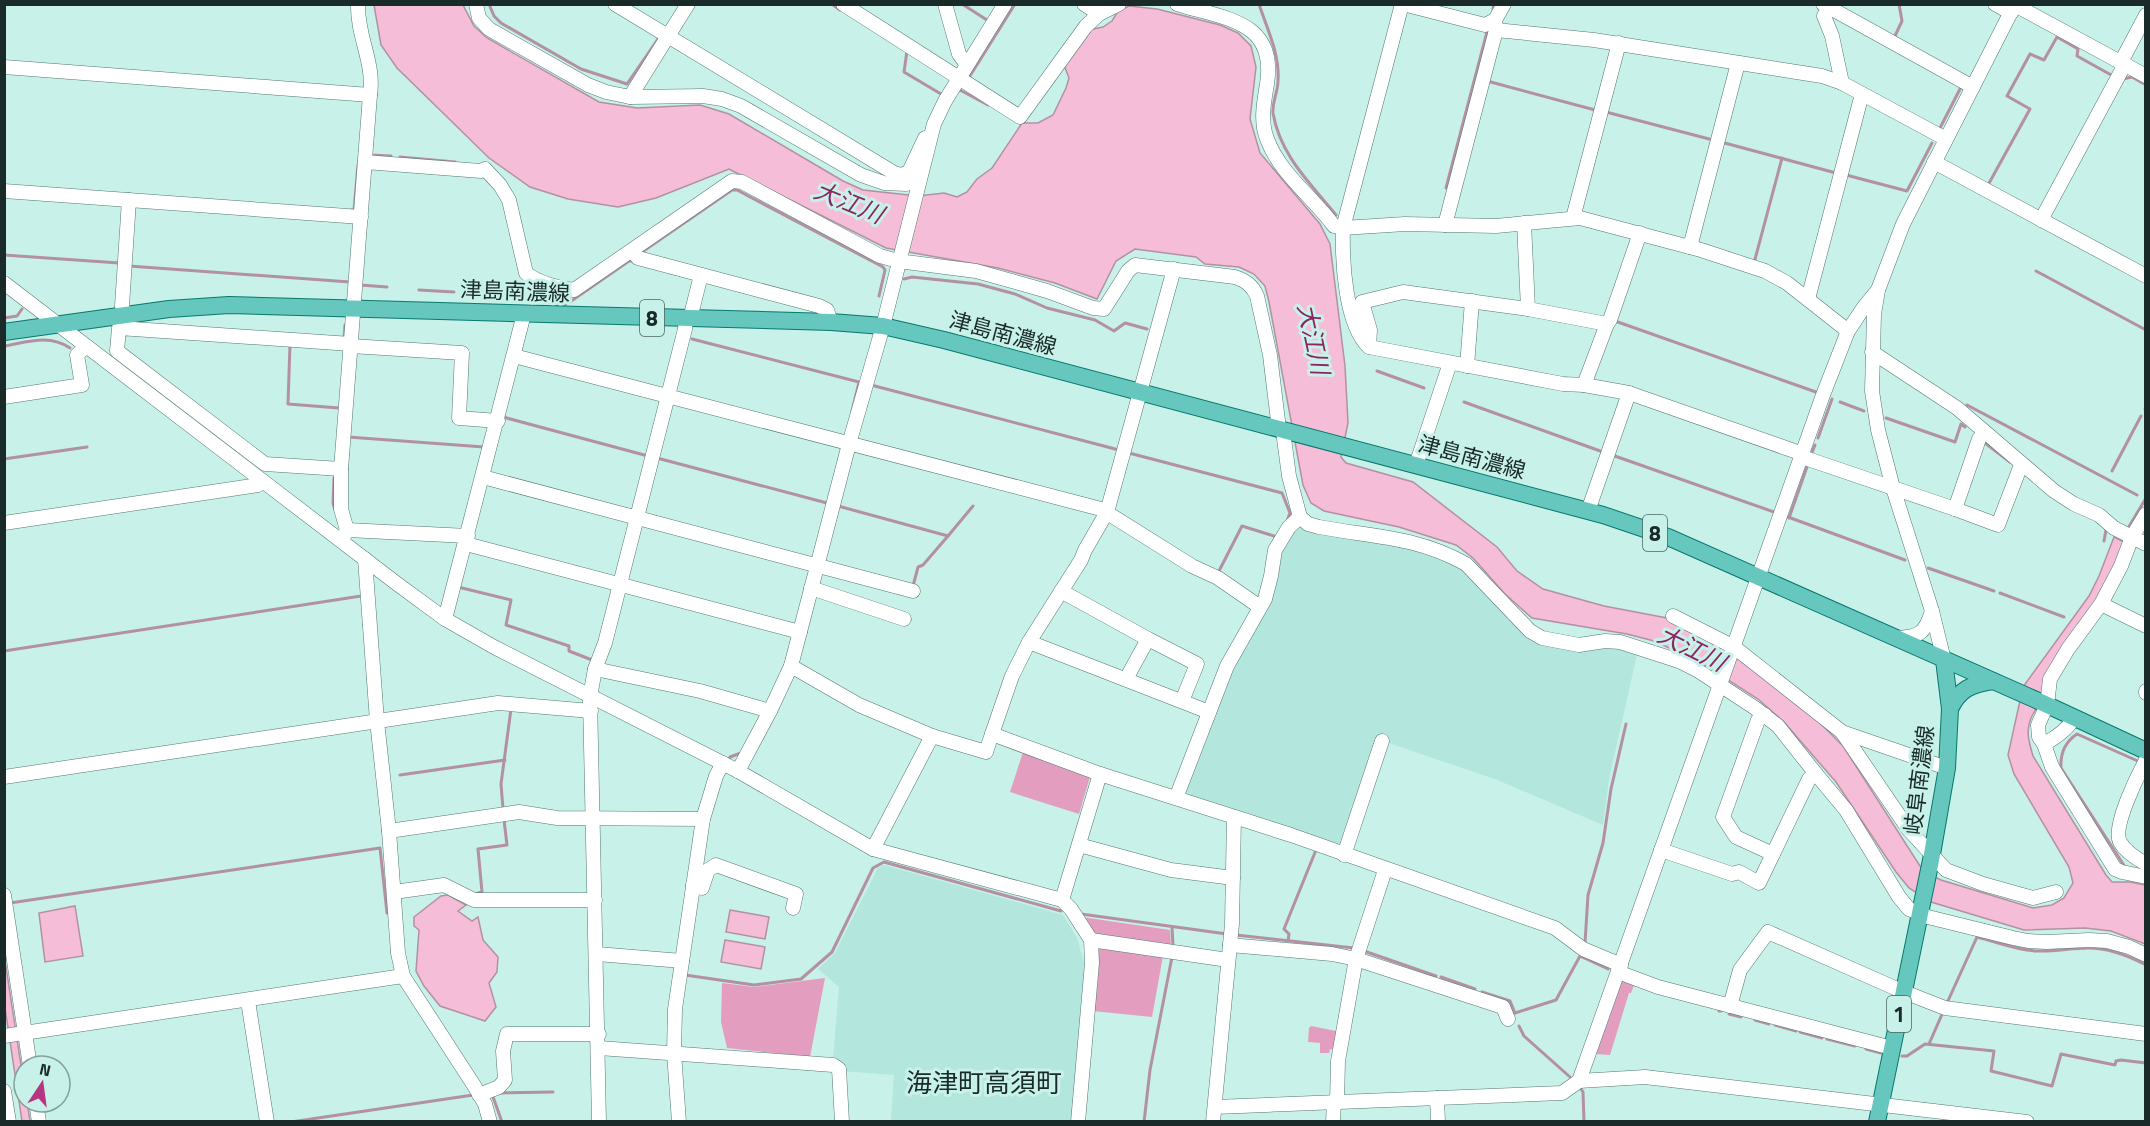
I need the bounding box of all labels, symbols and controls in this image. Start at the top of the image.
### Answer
water label: 大江川 [809,172,892,233]
street label: 津島南濃線 [459,272,571,310]
road number: 8 [640,300,664,336]
water label: 大江川 [1289,300,1340,381]
street label: 津島南濃線 [945,302,1061,364]
street label: 津島南濃線 [1414,426,1530,488]
road number: 8 [1643,515,1667,551]
water label: 大江川 [1652,616,1735,681]
street label: 岐阜南濃線 [1895,723,1943,837]
road number: 1 [1887,996,1911,1032]
north arrow [12,1054,72,1114]
text: N [37,1056,53,1082]
district label: 海津町高須町 [906,1063,1062,1102]

